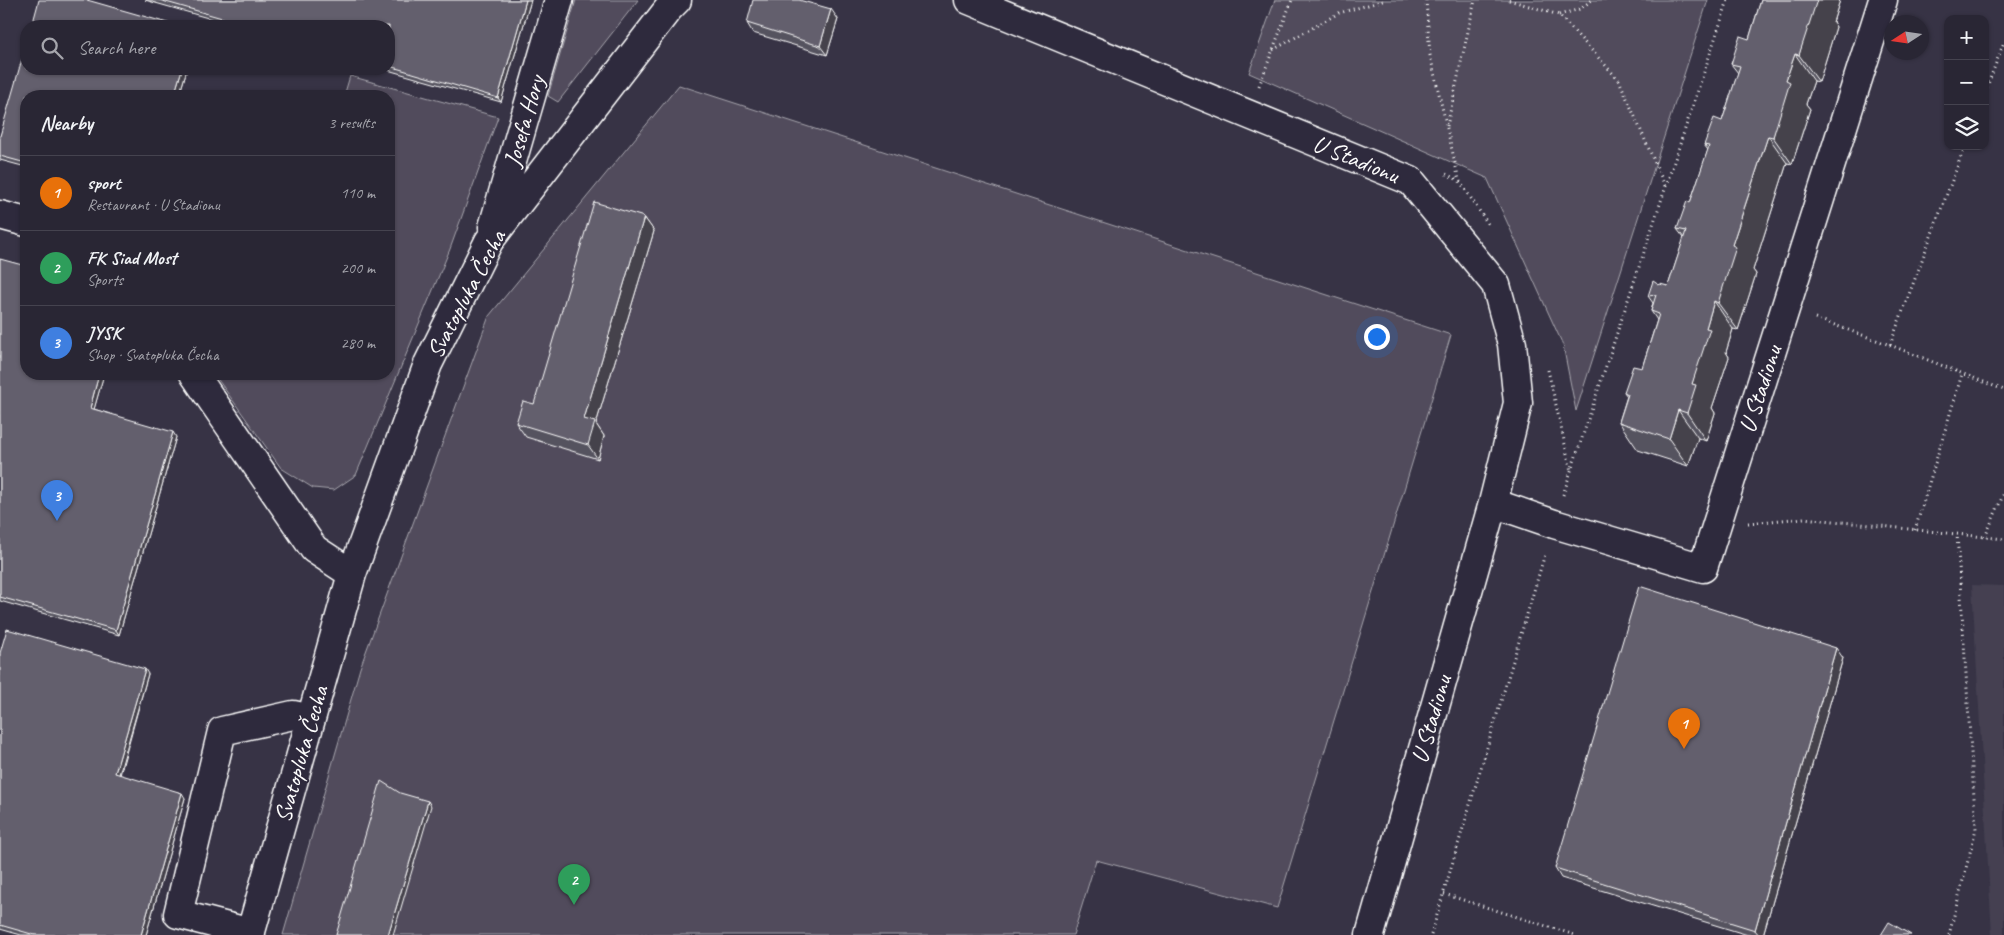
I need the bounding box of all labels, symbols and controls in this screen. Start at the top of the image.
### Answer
north arrow [1884,15,1929,60]
map controls [1944,15,1989,150]
button: + [1944,15,1989,60]
search box [20,20,395,75]
icon: search [38,34,66,62]
text: Search here [78,36,155,60]
button: − [1944,60,1989,105]
street label: Josefa Hory [496,70,552,171]
button: layers [1944,105,1989,150]
text: Nearby [40,110,93,136]
text: 3 results [328,113,375,133]
street label: U Stadionu [1309,128,1405,191]
text: sport [87,171,121,195]
text: 1 [52,183,60,203]
text: 110 m [341,183,375,203]
text: Restaurant · U Stadionu [87,195,220,215]
street label: Svatopluka Čecha [420,224,513,363]
text: FK Siad Most [87,246,177,270]
text: 2 [52,258,60,278]
text: 200 m [341,258,375,278]
text: Sports [87,270,123,290]
text: JYSK [87,321,121,345]
your location [1364,324,1390,350]
text: 3 [52,333,60,353]
text: 280 m [341,333,375,353]
street label: U Stadionu [1732,340,1789,436]
text: Shop · Svatopluka Čecha [87,345,219,365]
pin: 3 [41,480,73,521]
street label: U Stadionu [1404,670,1458,766]
street label: Svatopluka Čecha [267,681,335,826]
pin: 1 [1668,708,1700,749]
pin: 2 [558,864,590,905]

